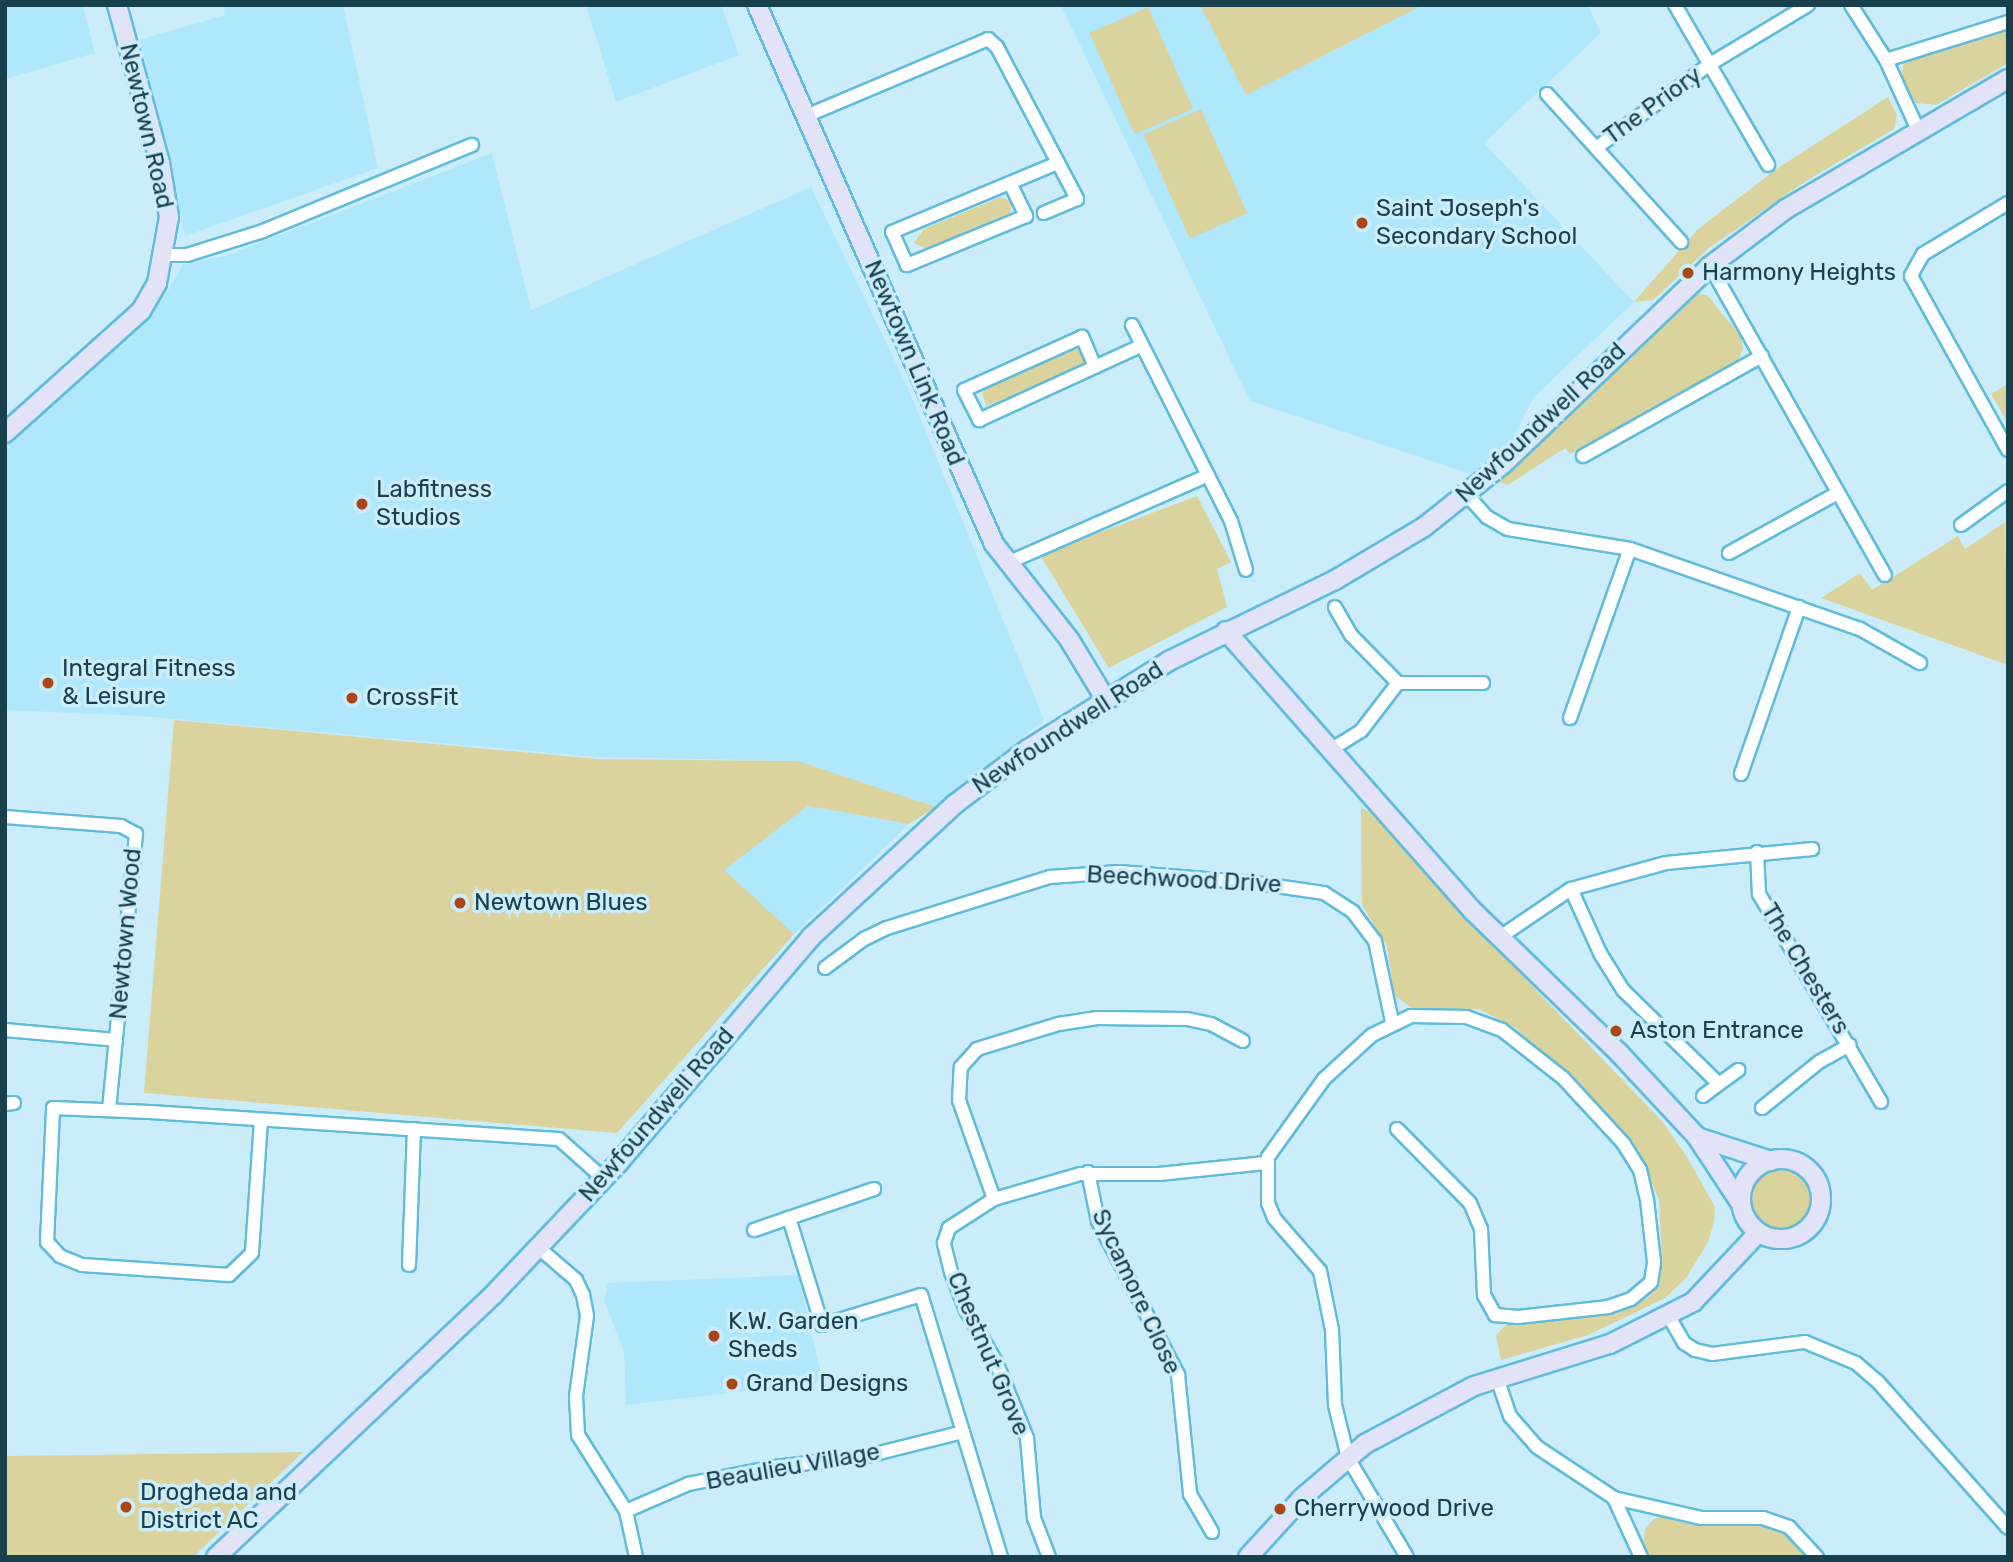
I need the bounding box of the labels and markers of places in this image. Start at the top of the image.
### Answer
place label: Saint Joseph's Secondary School [1376,195,1578,251]
marker: Saint Joseph's Secondary School [1354,215,1370,231]
place label: Harmony Heights [1702,259,1897,287]
marker: Harmony Heights [1680,265,1696,281]
place label: Labfitness Studios [376,476,492,532]
marker: Labfitness Studios [354,496,370,512]
place label: Integral Fitness & Leisure [62,655,236,711]
marker: Integral Fitness & Leisure [40,675,56,691]
place label: CrossFit [366,684,458,712]
marker: CrossFit [344,690,360,706]
place label: Newtown Blues [474,889,648,917]
marker: Newtown Blues [452,895,468,911]
place label: Aston Entrance [1630,1017,1804,1045]
marker: Aston Entrance [1608,1023,1624,1039]
place label: K.W. Garden Sheds [728,1308,859,1364]
marker: K.W. Garden Sheds [706,1328,722,1344]
place label: Grand Designs [746,1370,908,1398]
marker: Grand Designs [724,1376,740,1392]
place label: Drogheda and District AC [140,1479,297,1535]
place label: Cherrywood Drive [1294,1495,1494,1523]
marker: Drogheda and District AC [118,1499,134,1515]
marker: Cherrywood Drive [1272,1501,1288,1517]

